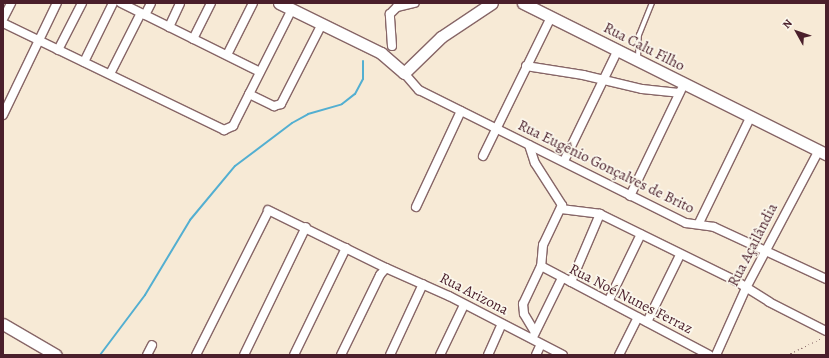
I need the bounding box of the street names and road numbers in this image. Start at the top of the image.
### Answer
street label: Rua Calu Filho [600,19,688,75]
street label: Rua Eugênio Gonçalves de Brito [515,116,697,218]
street label: Rua Açailândia [724,200,782,290]
street label: Rua Noé Nunes Ferraz [566,260,696,338]
street label: Rua Arizona [437,269,511,319]

